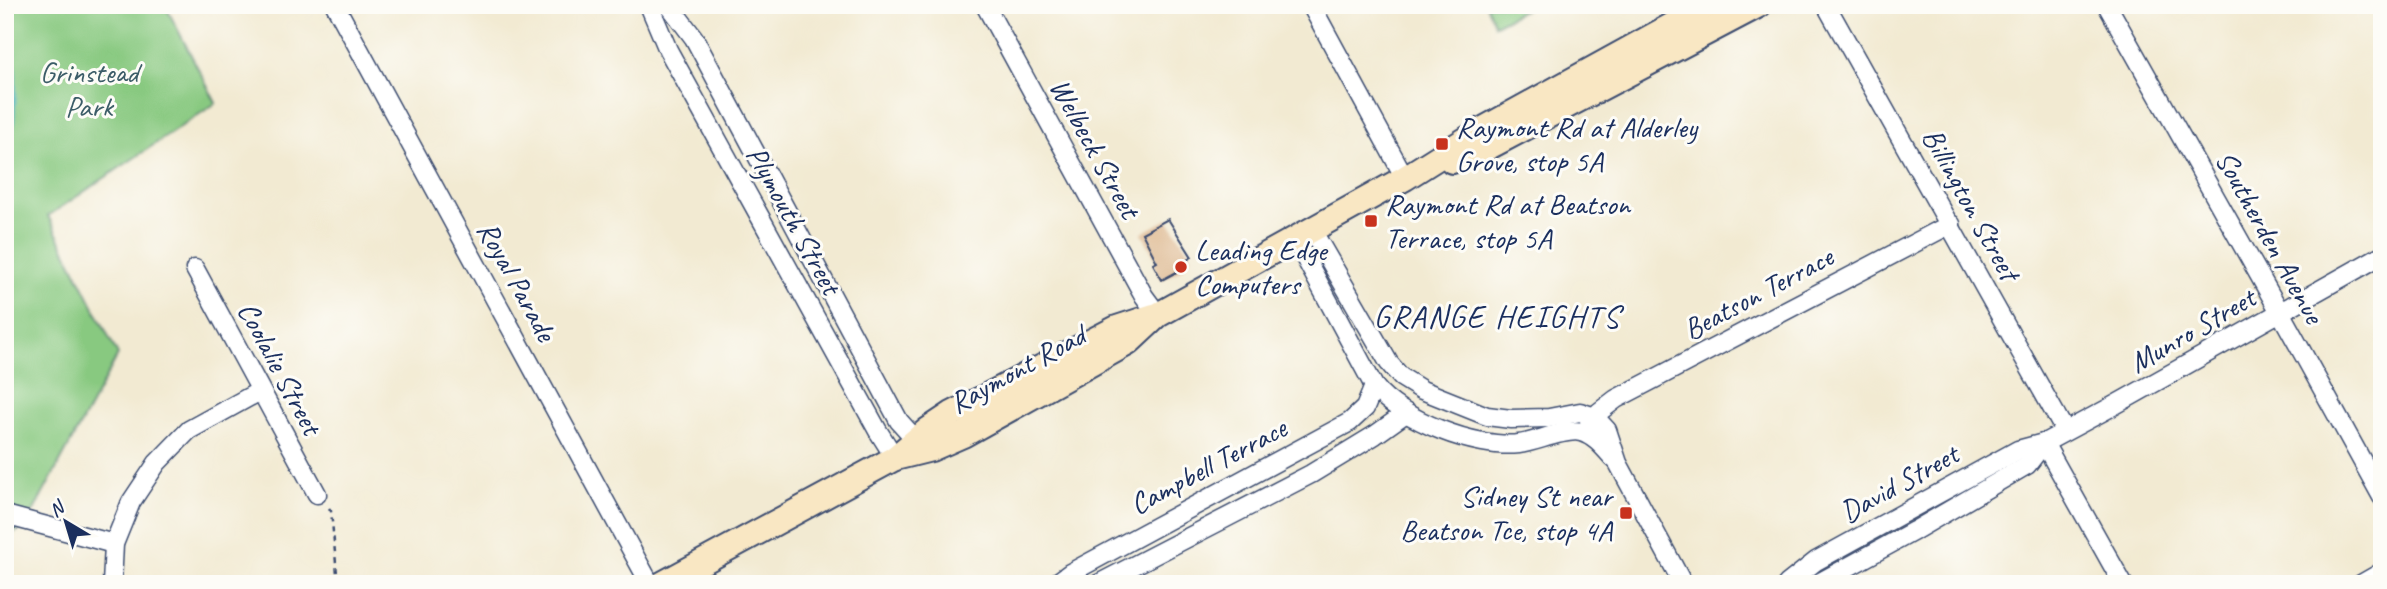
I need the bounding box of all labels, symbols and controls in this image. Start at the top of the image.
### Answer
park label: Grinstead Park [40,53,143,125]
street label: Welbeck Street [1041,71,1150,227]
place label: Raymont Rd at Alderley Grove, stop 5A [1456,108,1699,180]
street label: Billington Street [1914,121,2030,290]
marker: Raymont Rd at Alderley Grove, stop 5A [1434,136,1450,152]
street label: Plymouth Street [738,139,852,303]
street label: Southerden Avenue [2207,144,2334,332]
place label: Raymont Rd at Beatson Terrace, stop 5A [1385,185,1632,257]
marker: Raymont Rd at Beatson Terrace, stop 5A [1363,213,1379,229]
street label: Royal Parade [469,214,566,350]
place label: Leading Edge Computers [1195,231,1329,303]
street label: Beatson Terrace [1677,237,1841,348]
marker: Leading Edge Computers [1173,259,1189,275]
street label: Munro Street [2122,277,2264,381]
street label: Coolalie Street [229,295,332,444]
district label: GRANGE HEIGHTS [1373,296,1625,337]
street label: Raymont Road [942,314,1095,422]
street label: Campbell Terrace [1123,408,1295,523]
street label: David Street [1833,434,1967,531]
place label: Sidney St near Beatson Tce, stop 4A [1400,477,1614,549]
north arrow [32,488,102,558]
text: N [44,494,71,522]
marker: Sidney St near Beatson Tce, stop 4A [1618,505,1634,521]

